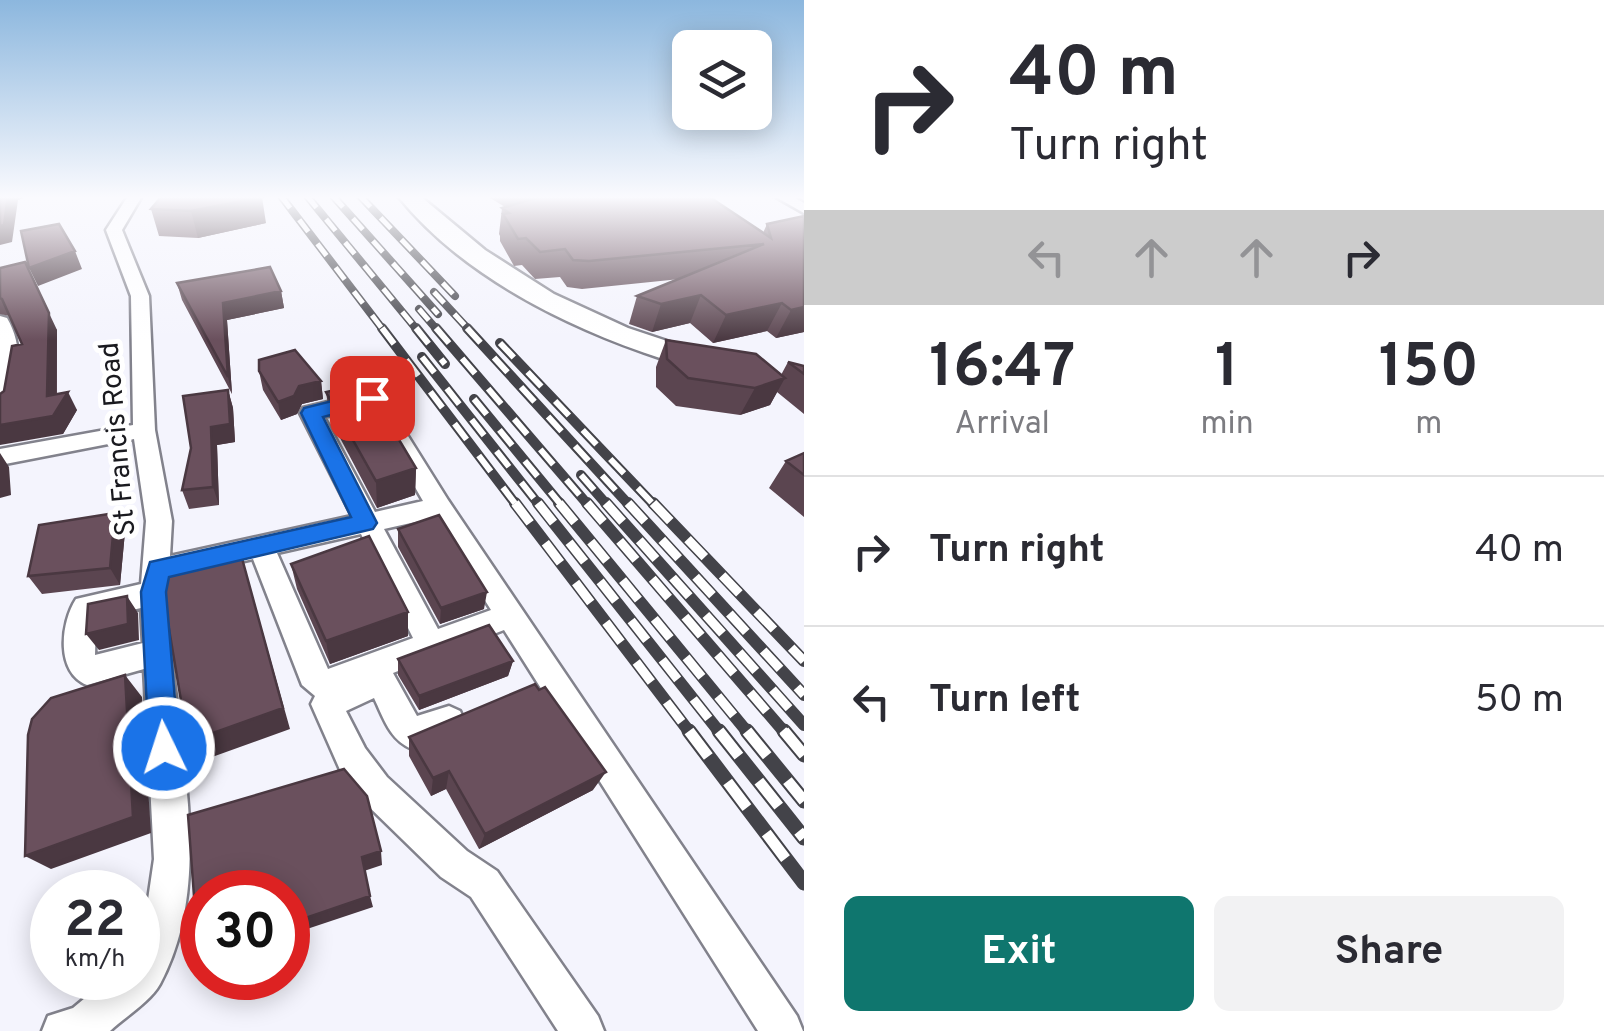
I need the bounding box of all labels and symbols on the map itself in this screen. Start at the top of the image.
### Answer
street label: St Francis Road [93,341,145,537]
pin [330,356,415,441]
position arrow [112,696,216,800]
speed limit sign: 30 [180,870,310,1000]

